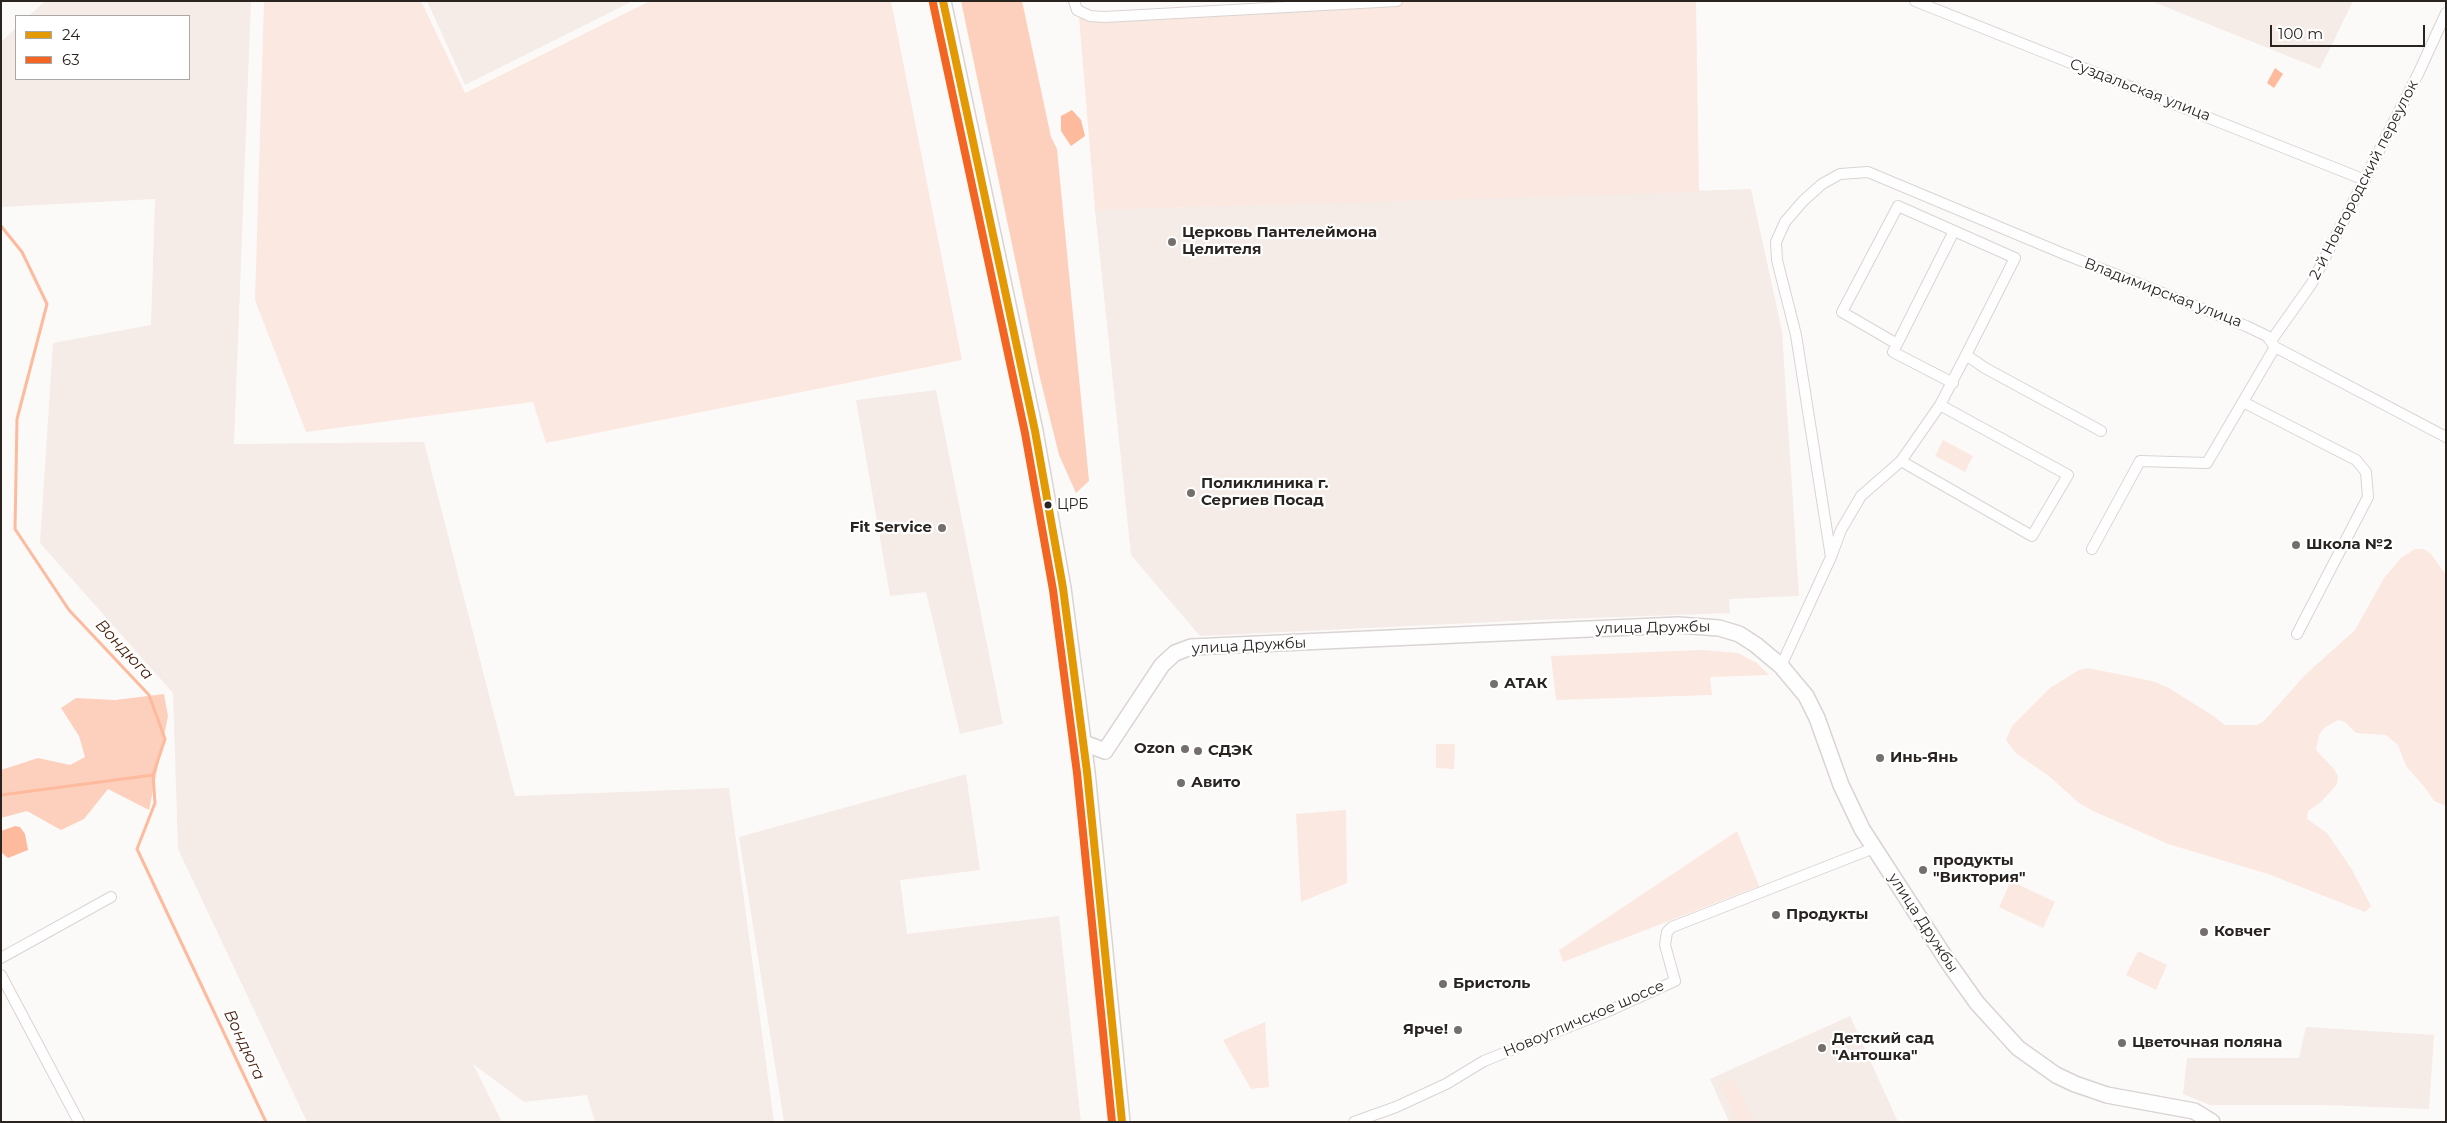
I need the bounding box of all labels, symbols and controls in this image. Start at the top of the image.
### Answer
legend [15,15,190,80]
scale bar [2272,15,2427,47]
text: 100 m [2278,24,2323,43]
text: 24 [62,25,80,44]
text: 63 [62,50,80,69]
street label: Суздальская улица [2067,55,2213,125]
street label: 2-й Новгородский переулок [2306,77,2422,283]
place label: Церковь Пантелеймона Целителя [1182,224,1377,259]
marker: Церковь Пантелеймона Целителя [1166,236,1178,248]
street label: Владимирская улица [2082,255,2244,331]
place label: Поликлиника г. Сергиев Посад [1201,475,1328,510]
marker: Поликлиника г. Сергиев Посад [1185,487,1197,499]
place label: ЦРБ [1057,497,1089,513]
marker: ЦРБ [1043,500,1053,510]
place label: Fit Service [850,519,932,537]
marker: Fit Service [936,522,948,534]
place label: Школа №2 [2306,536,2392,554]
marker: Школа №2 [2290,539,2302,551]
water label: Вондюга [91,616,157,684]
street label: улица Дружбы [1595,618,1711,638]
street label: улица Дружбы [1191,634,1307,658]
place label: АТАК [1504,675,1547,693]
marker: АТАК [1488,678,1500,690]
place label: Ozon [1134,740,1175,758]
place label: СДЭК [1208,742,1253,760]
marker: Ozon [1179,743,1191,755]
marker: СДЭК [1192,745,1204,757]
place label: Инь-Янь [1890,749,1958,767]
marker: Инь-Янь [1874,752,1886,764]
place label: Авито [1191,774,1240,792]
marker: Авито [1175,777,1187,789]
place label: продукты "Виктория" [1933,852,2025,887]
marker: продукты "Виктория" [1917,864,1929,876]
street label: улица Дружбы [1884,870,1962,976]
place label: Продукты [1786,906,1868,924]
marker: Продукты [1770,909,1782,921]
place label: Ковчег [2214,923,2271,941]
marker: Ковчег [2198,926,2210,938]
place label: Бристоль [1453,975,1530,993]
street label: Новоугличское шоссе [1501,977,1667,1061]
marker: Бристоль [1437,978,1449,990]
water label: Вондюга [219,1007,269,1083]
place label: Ярче! [1403,1021,1448,1039]
marker: Ярче! [1452,1024,1464,1036]
place label: Детский сад "Антошка" [1832,1030,1934,1065]
place label: Цветочная поляна [2132,1034,2282,1052]
marker: Цветочная поляна [2116,1037,2128,1049]
marker: Детский сад "Антошка" [1816,1042,1828,1054]

